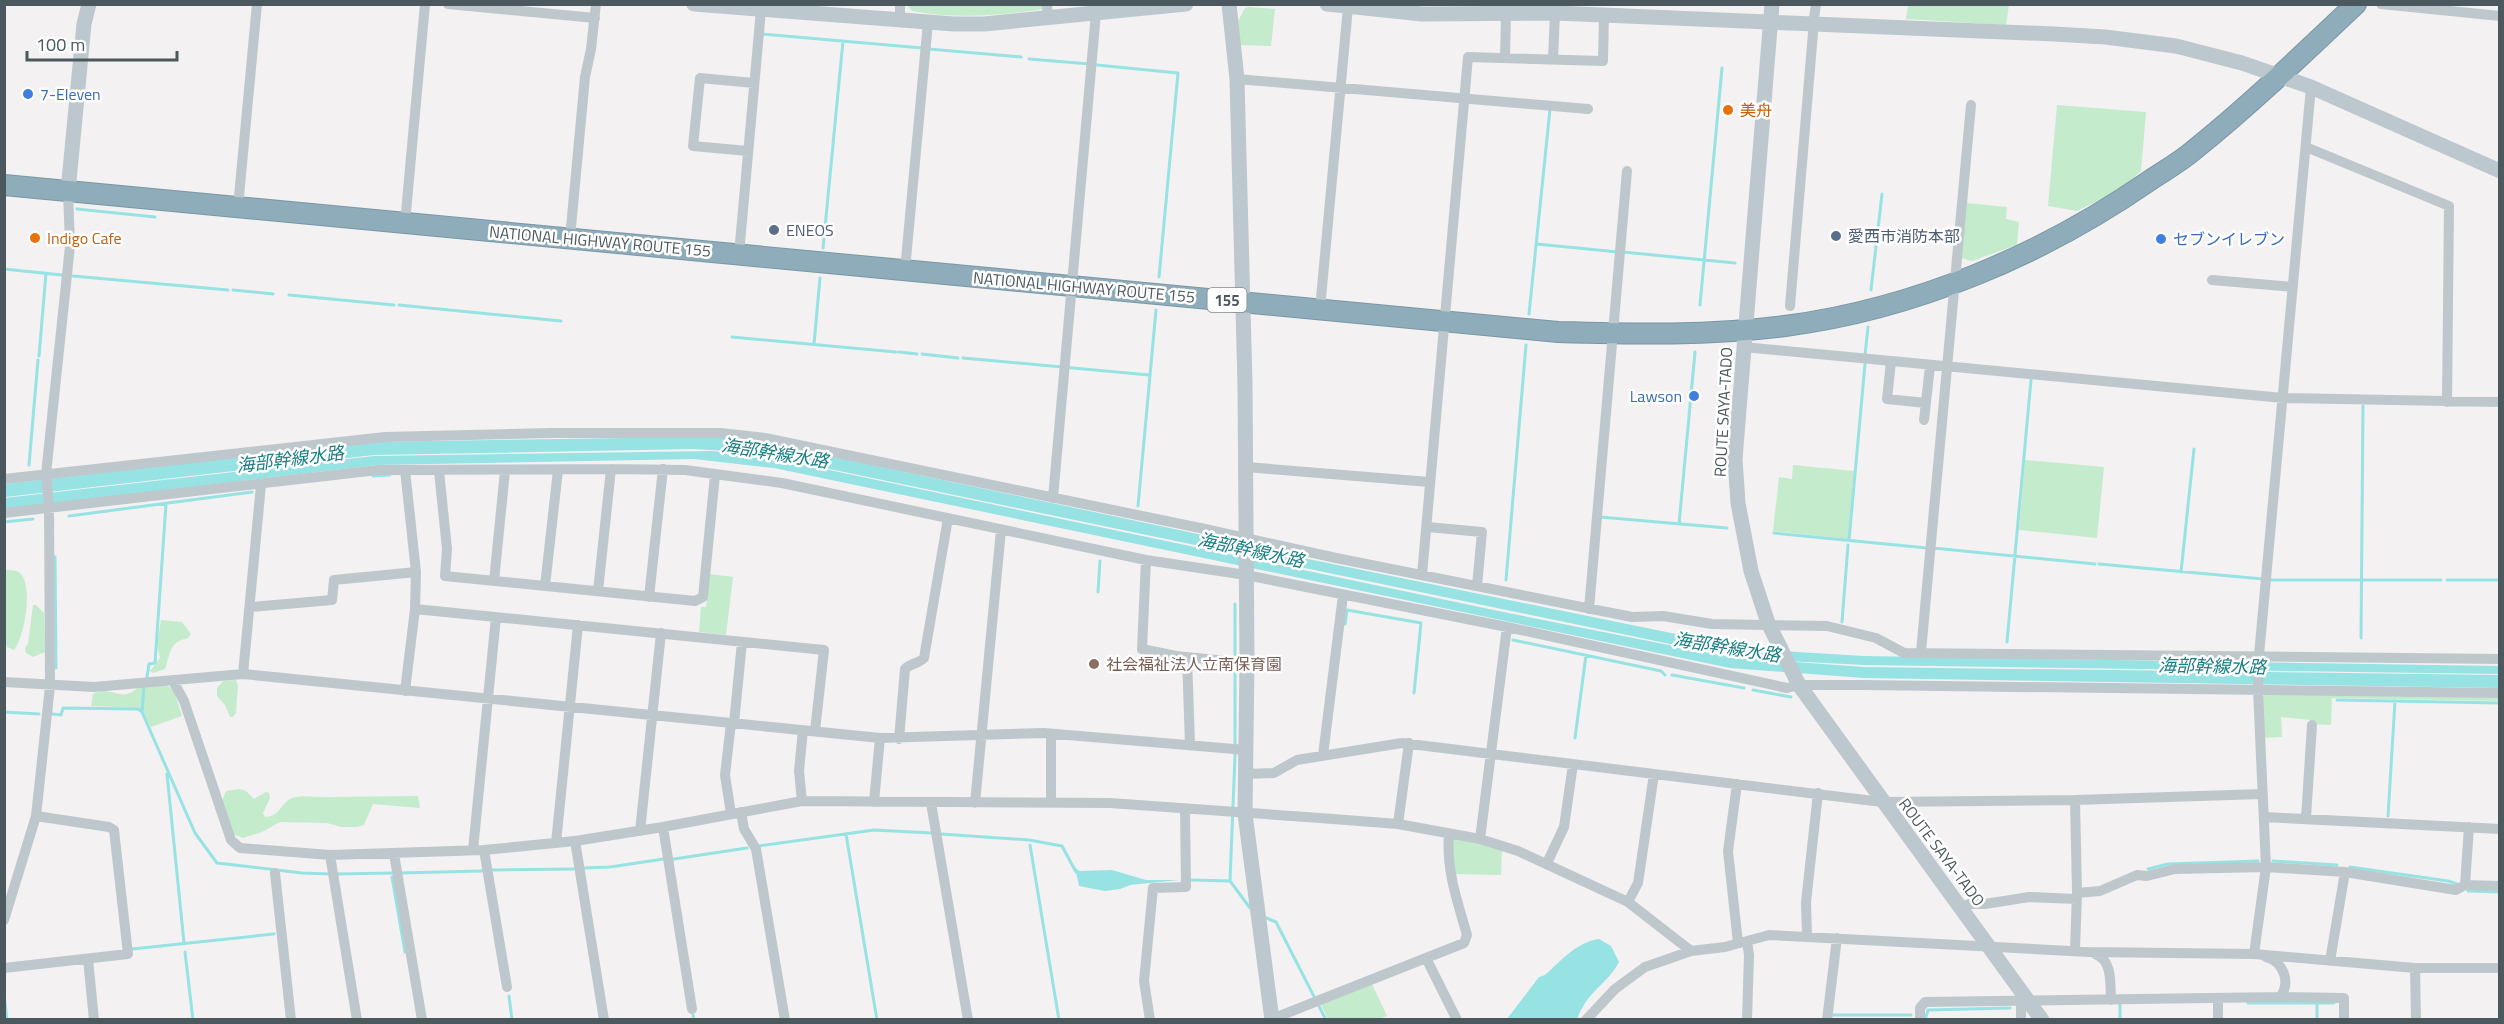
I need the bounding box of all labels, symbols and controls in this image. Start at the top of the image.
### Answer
scale bar [27,24,177,62]
text: 100 m [36,31,85,58]
place label: 7-Eleven [40,82,101,106]
marker: 7-Eleven [21,87,35,101]
place label: 美舟 [1740,98,1772,122]
marker: 美舟 [1721,103,1735,117]
place label: ENEOS [786,218,834,242]
street label: NATIONAL HIGHWAY ROUTE 155 [488,219,712,263]
marker: ENEOS [767,223,781,237]
place label: 愛西市消防本部 [1848,224,1960,248]
place label: Indigo Cafe [47,226,122,250]
place label: セブンイレブン [2173,227,2285,251]
marker: 愛西市消防本部 [1829,229,1843,243]
marker: Indigo Cafe [28,231,42,245]
marker: セブンイレブン [2154,232,2168,246]
street label: NATIONAL HIGHWAY ROUTE 155 [972,265,1196,309]
road number: 155 [1208,288,1246,312]
street label: ROUTE SAYA-TADO [1708,346,1738,478]
place label: Lawson [1630,384,1682,408]
marker: Lawson [1687,389,1701,403]
water label: 海部幹線水路 [720,431,832,475]
water label: 海部幹線水路 [235,439,347,479]
water label: 海部幹線水路 [1195,526,1309,575]
water label: 海部幹線水路 [1672,625,1784,669]
place label: 社会福祉法人立南保育園 [1106,652,1282,676]
water label: 海部幹線水路 [2158,652,2268,680]
marker: 社会福祉法人立南保育園 [1087,657,1101,671]
street label: ROUTE SAYA-TADO [1893,793,1991,911]

